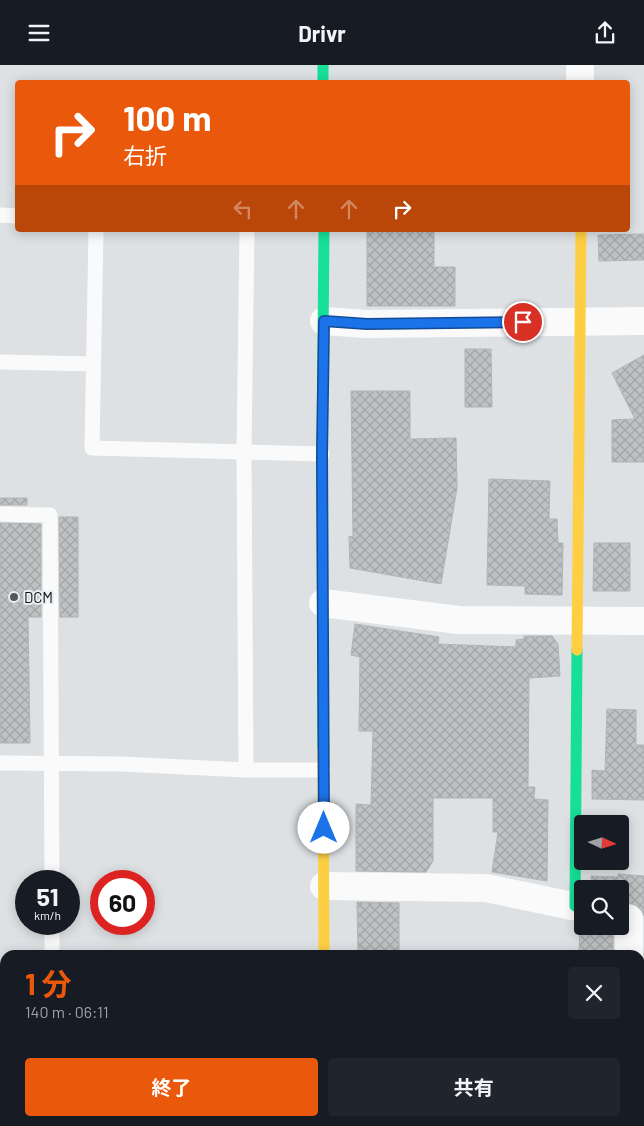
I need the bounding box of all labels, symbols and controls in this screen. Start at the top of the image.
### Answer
icon: menu [25,19,53,47]
icon: share [591,19,619,47]
text: Drivr [298,20,346,46]
text: 100 m [123,96,212,138]
icon: right [40,100,105,165]
text: 右折 [123,142,167,168]
icon: left [229,195,257,223]
icon: ahead [282,195,310,223]
icon: ahead [335,195,363,223]
icon: right [388,195,416,223]
pin [502,301,544,343]
icon: arrive [509,308,537,336]
place label: DCM [24,588,53,606]
marker: DCM [8,591,20,603]
position arrow [297,801,349,853]
north arrow [574,815,629,870]
map controls [574,815,629,935]
speed limit sign: 60 [90,870,155,935]
button: search [574,880,629,935]
text: 51 [36,881,59,911]
text: km/h [34,908,61,922]
text: 1 分 [25,965,72,1001]
button: close [568,967,620,1019]
text: 140 m · 06:11 [25,1002,109,1021]
button: 終了 [25,1058,318,1116]
button: 共有 [328,1058,620,1116]

